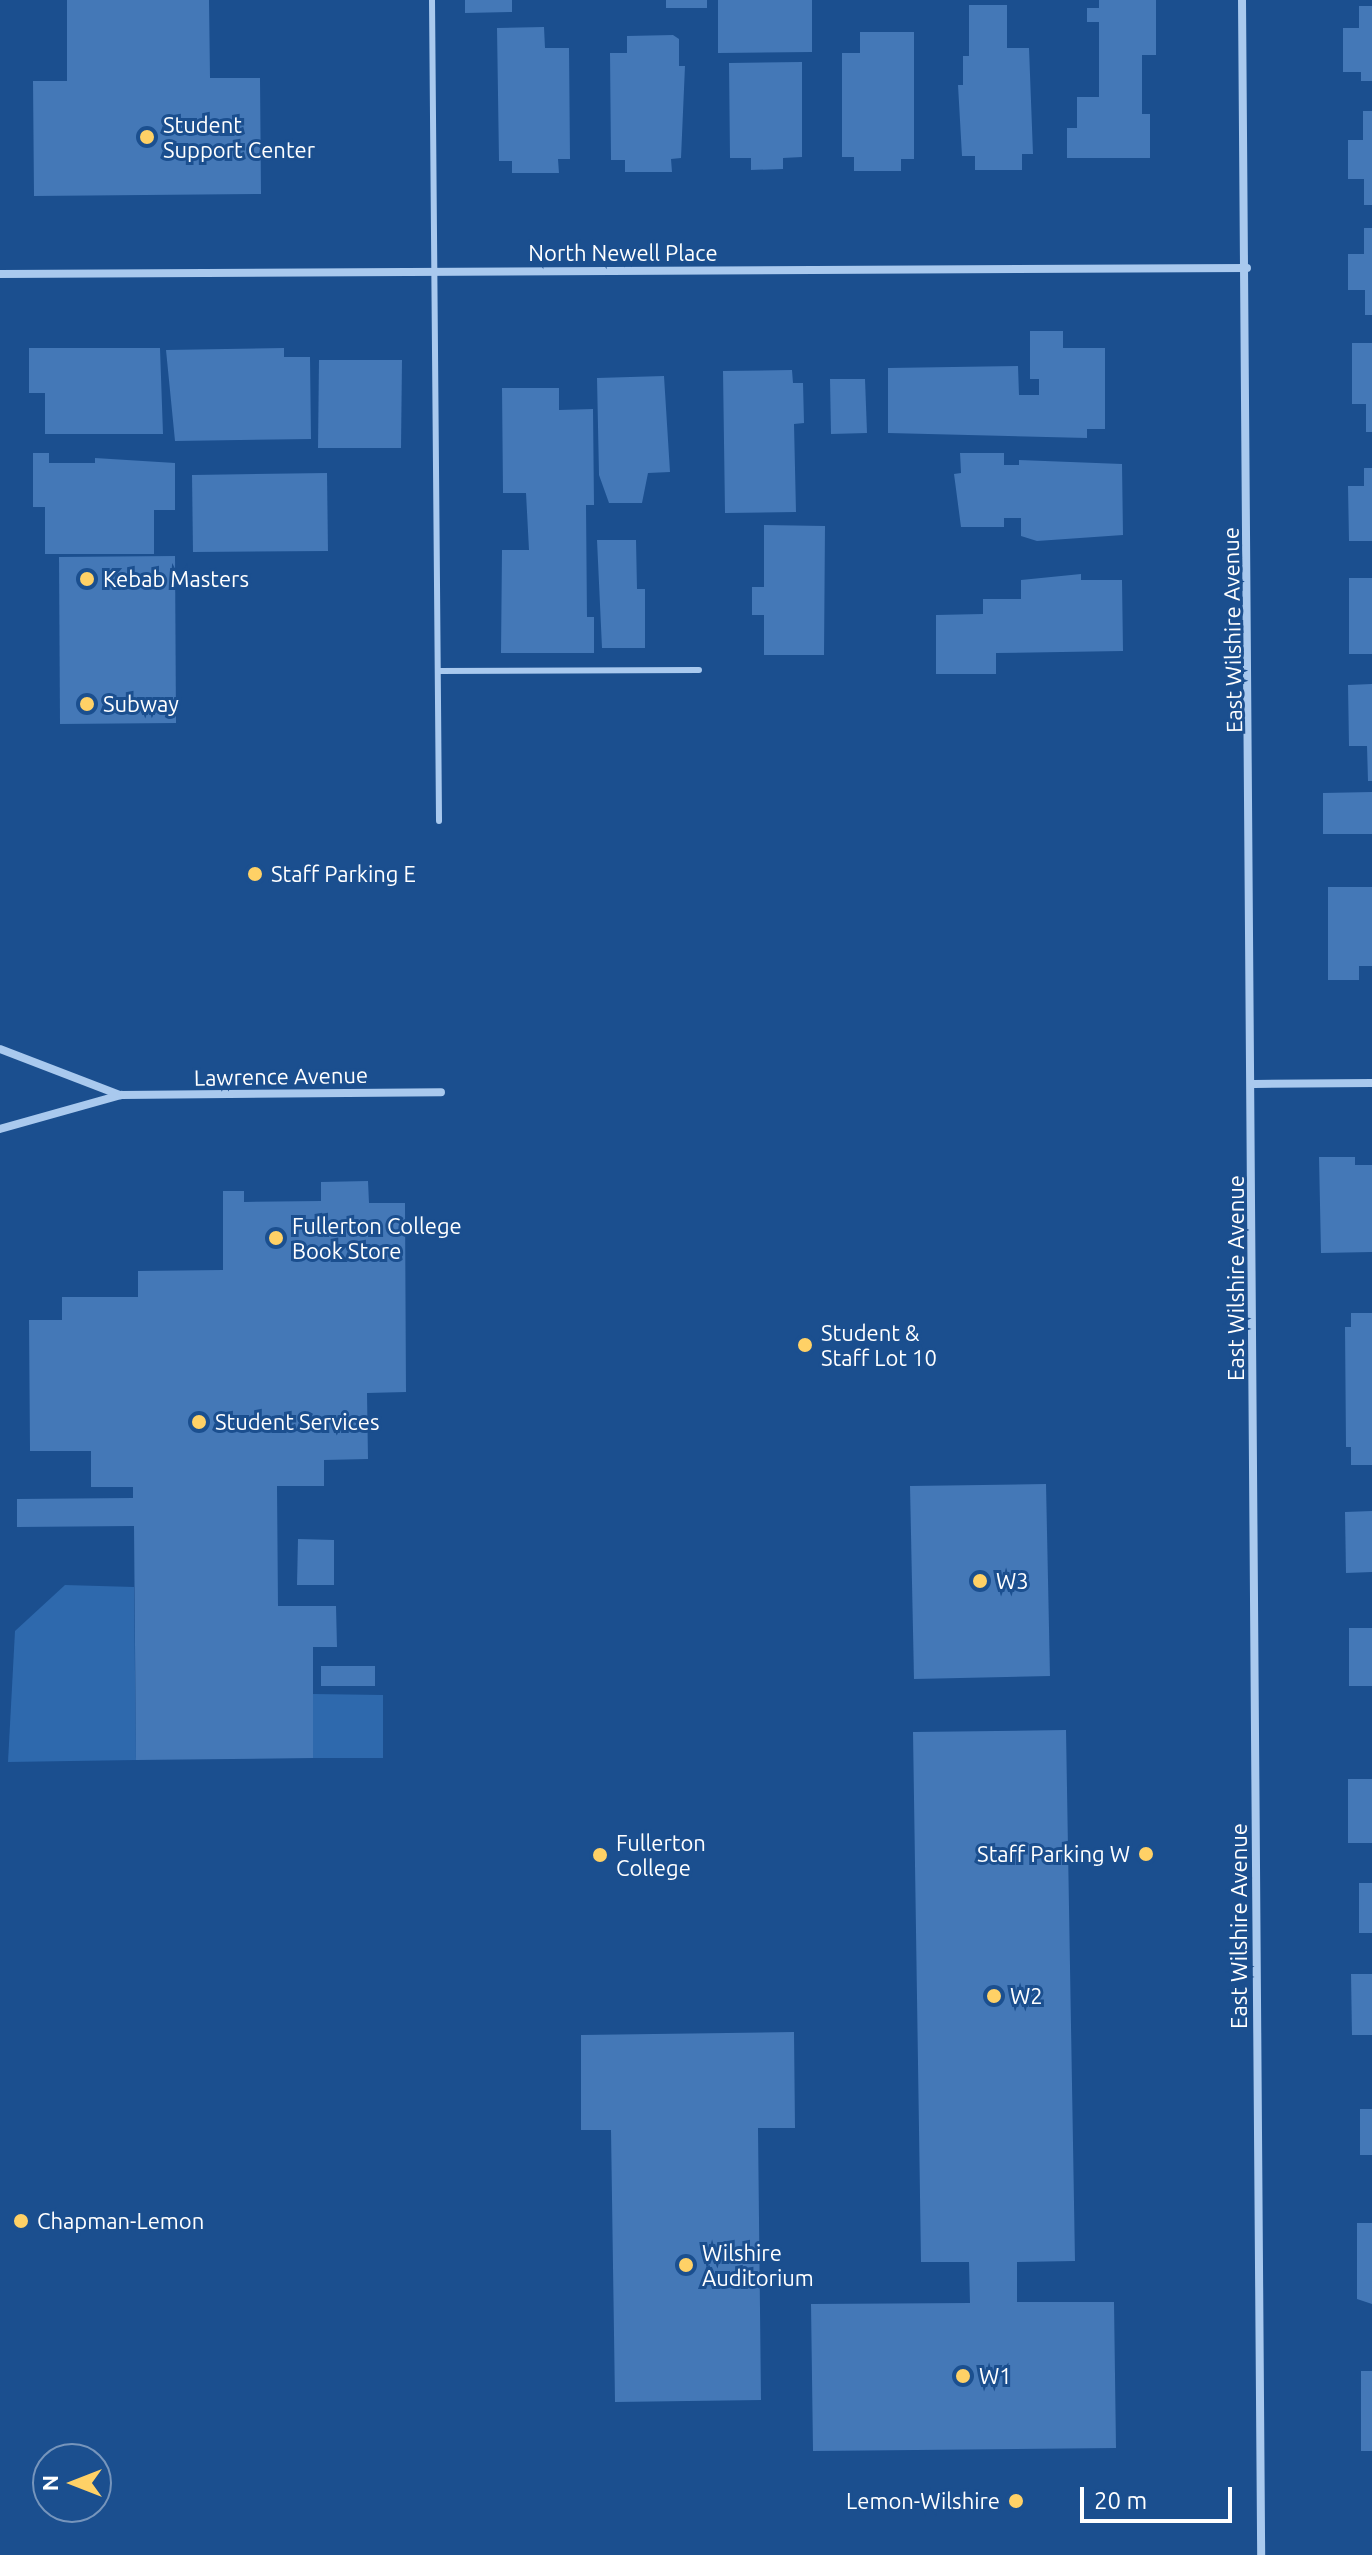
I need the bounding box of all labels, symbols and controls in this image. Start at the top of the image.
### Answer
place label: Student Support Center [163,111,315,162]
marker: Student Support Center [138,128,156,146]
street label: North Newell Place [528,240,718,266]
street label: East Wilshire Avenue [1217,527,1247,733]
place label: Kebab Masters [103,566,249,592]
marker: Kebab Masters [78,570,96,588]
place label: Subway [103,691,179,717]
marker: Subway [78,695,96,713]
place label: Staff Parking E [271,861,416,887]
marker: Staff Parking E [246,865,264,883]
street label: Lawrence Avenue [194,1061,368,1091]
street label: East Wilshire Avenue [1223,1175,1249,1381]
place label: Fullerton College Book Store [292,1212,462,1264]
marker: Fullerton College Book Store [267,1229,285,1247]
place label: Student & Staff Lot 10 [821,1319,937,1370]
marker: Student & Staff Lot 10 [796,1336,814,1354]
place label: Student Services [215,1409,379,1435]
marker: Student Services [190,1413,208,1431]
place label: W3 [996,1568,1029,1594]
marker: W3 [971,1572,989,1590]
street label: East Wilshire Avenue [1226,1823,1252,2029]
place label: Fullerton College [616,1829,706,1880]
place label: Staff Parking W [977,1841,1130,1867]
marker: Staff Parking W [1137,1845,1155,1863]
marker: Fullerton College [591,1846,609,1864]
place label: W2 [1010,1983,1043,2009]
marker: W2 [985,1987,1003,2005]
place label: Chapman-Lemon [37,2208,204,2234]
marker: Chapman-Lemon [12,2212,30,2230]
place label: Wilshire Auditorium [702,2239,814,2290]
marker: Wilshire Auditorium [677,2256,695,2274]
place label: W1 [979,2363,1012,2389]
marker: W1 [954,2367,972,2385]
north arrow [32,2443,112,2523]
scale bar [1084,2471,1236,2521]
text: N [37,2475,62,2491]
text: 20 m [1094,2487,1147,2514]
place label: Lemon-Wilshire [846,2488,1000,2514]
marker: Lemon-Wilshire [1007,2492,1025,2510]

